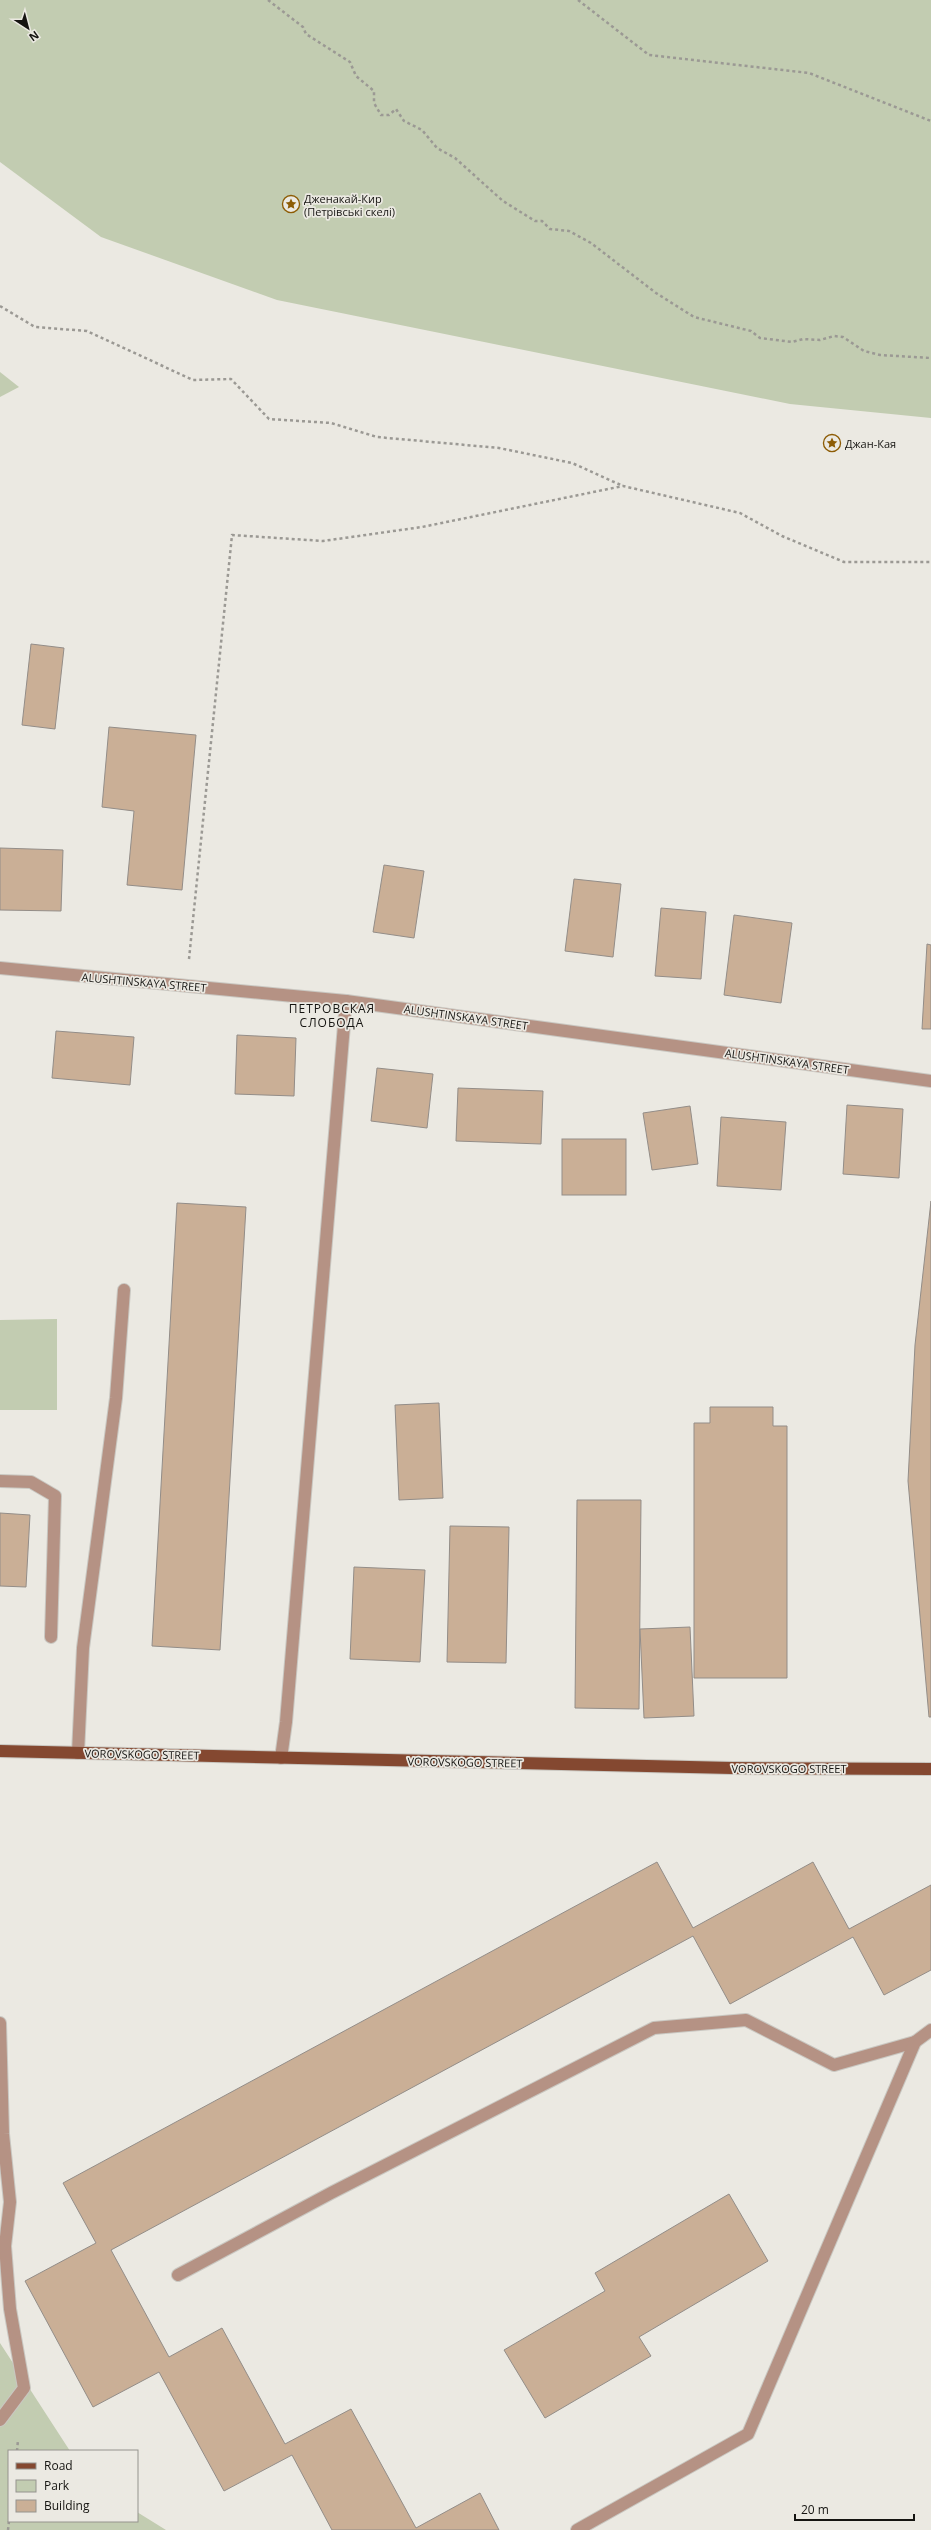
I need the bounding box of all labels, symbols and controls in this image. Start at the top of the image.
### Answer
north arrow [8,8,48,48]
text: N [26,28,42,45]
place label: Дженакай-Кир (Петрівські скелі) [304,191,395,219]
place icon: Дженакай-Кир (Петрівські скелі) [281,194,301,214]
place icon: Джан-Кая [822,433,842,453]
place label: Джан-Кая [845,436,896,451]
street label: ALUSHTINSKAYA STREET [81,969,207,995]
district label: ПЕТРОВСКАЯ СЛОБОДА [289,1000,375,1031]
street label: ALUSHTINSKAYA STREET [403,1001,529,1033]
street label: ALUSHTINSKAYA STREET [724,1045,850,1077]
street label: VOROVSKOGO STREET [84,1745,200,1763]
street label: VOROVSKOGO STREET [407,1753,523,1771]
street label: VOROVSKOGO STREET [732,1761,846,1776]
legend [8,2450,138,2522]
text: Road [44,2457,73,2474]
text: Park [44,2477,70,2494]
scale bar [795,2496,914,2522]
text: Building [44,2497,90,2514]
text: 20 m [801,2501,829,2518]

